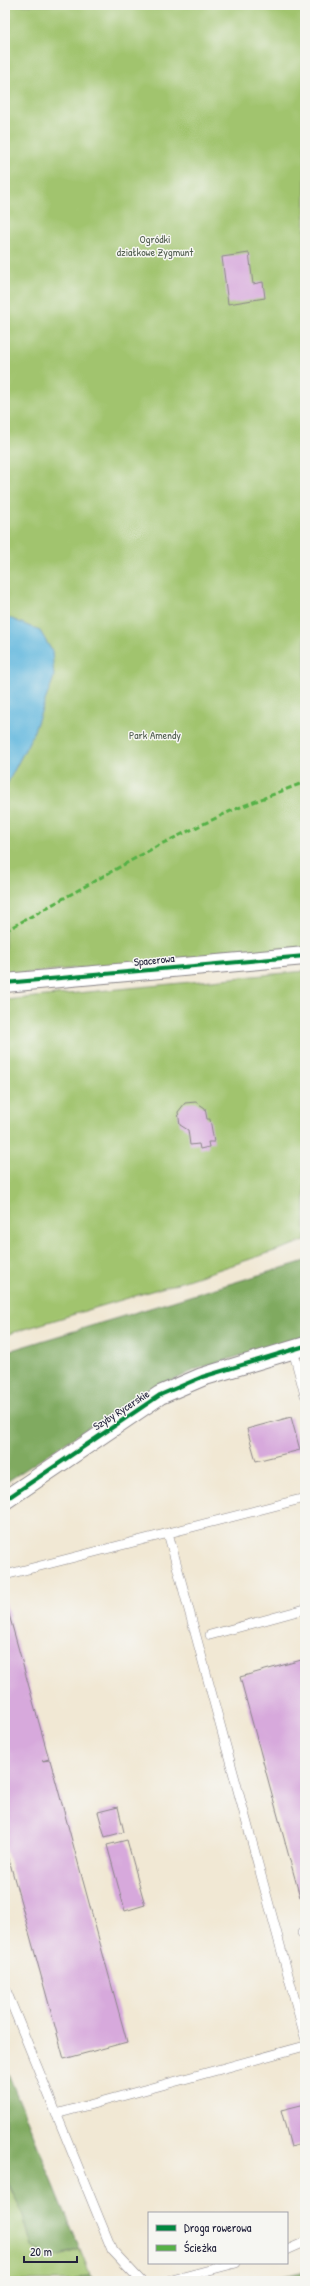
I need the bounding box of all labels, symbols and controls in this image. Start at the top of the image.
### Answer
park label: Ogródki działkowe Zygmunt [117,232,194,259]
park label: Park Amendy [129,728,181,742]
street label: Spacerowa [133,951,176,969]
street label: Szyby Rycerskie [90,1386,152,1433]
legend [148,2212,288,2264]
text: Droga rowerowa [184,2219,252,2236]
scale bar [24,2238,77,2264]
text: Ścieżka [184,2239,217,2256]
text: 20 m [30,2243,52,2260]

